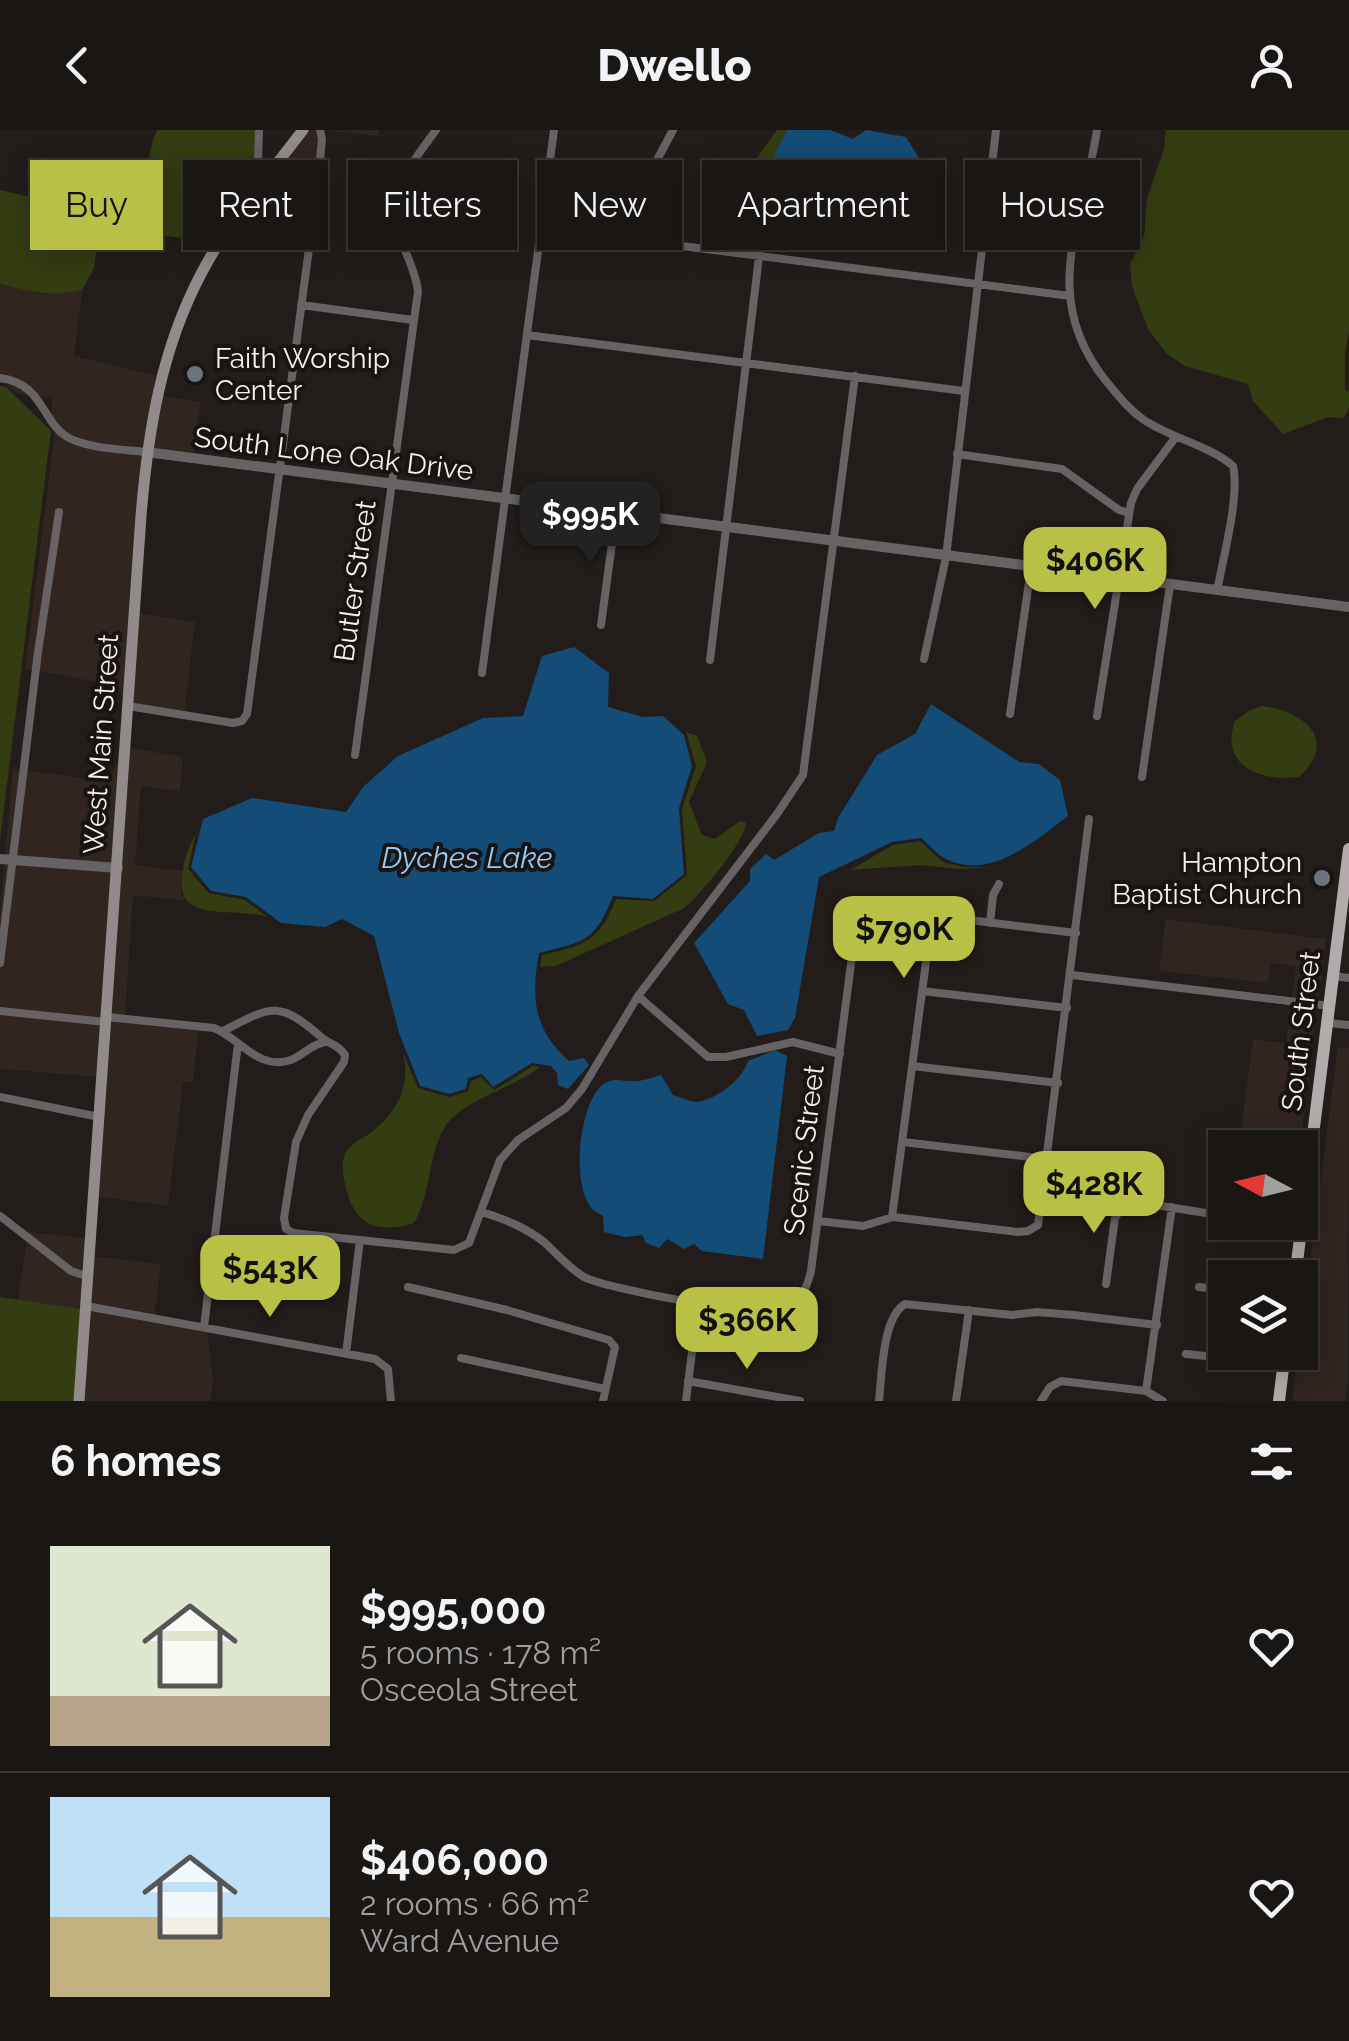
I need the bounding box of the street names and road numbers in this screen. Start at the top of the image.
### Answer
street label: South Lone Oak Drive [193,421,475,487]
street label: Butler Street [327,498,383,664]
street label: West Main Street [77,632,125,855]
street label: South Street [1275,949,1327,1113]
street label: Scenic Street [777,1062,831,1237]

